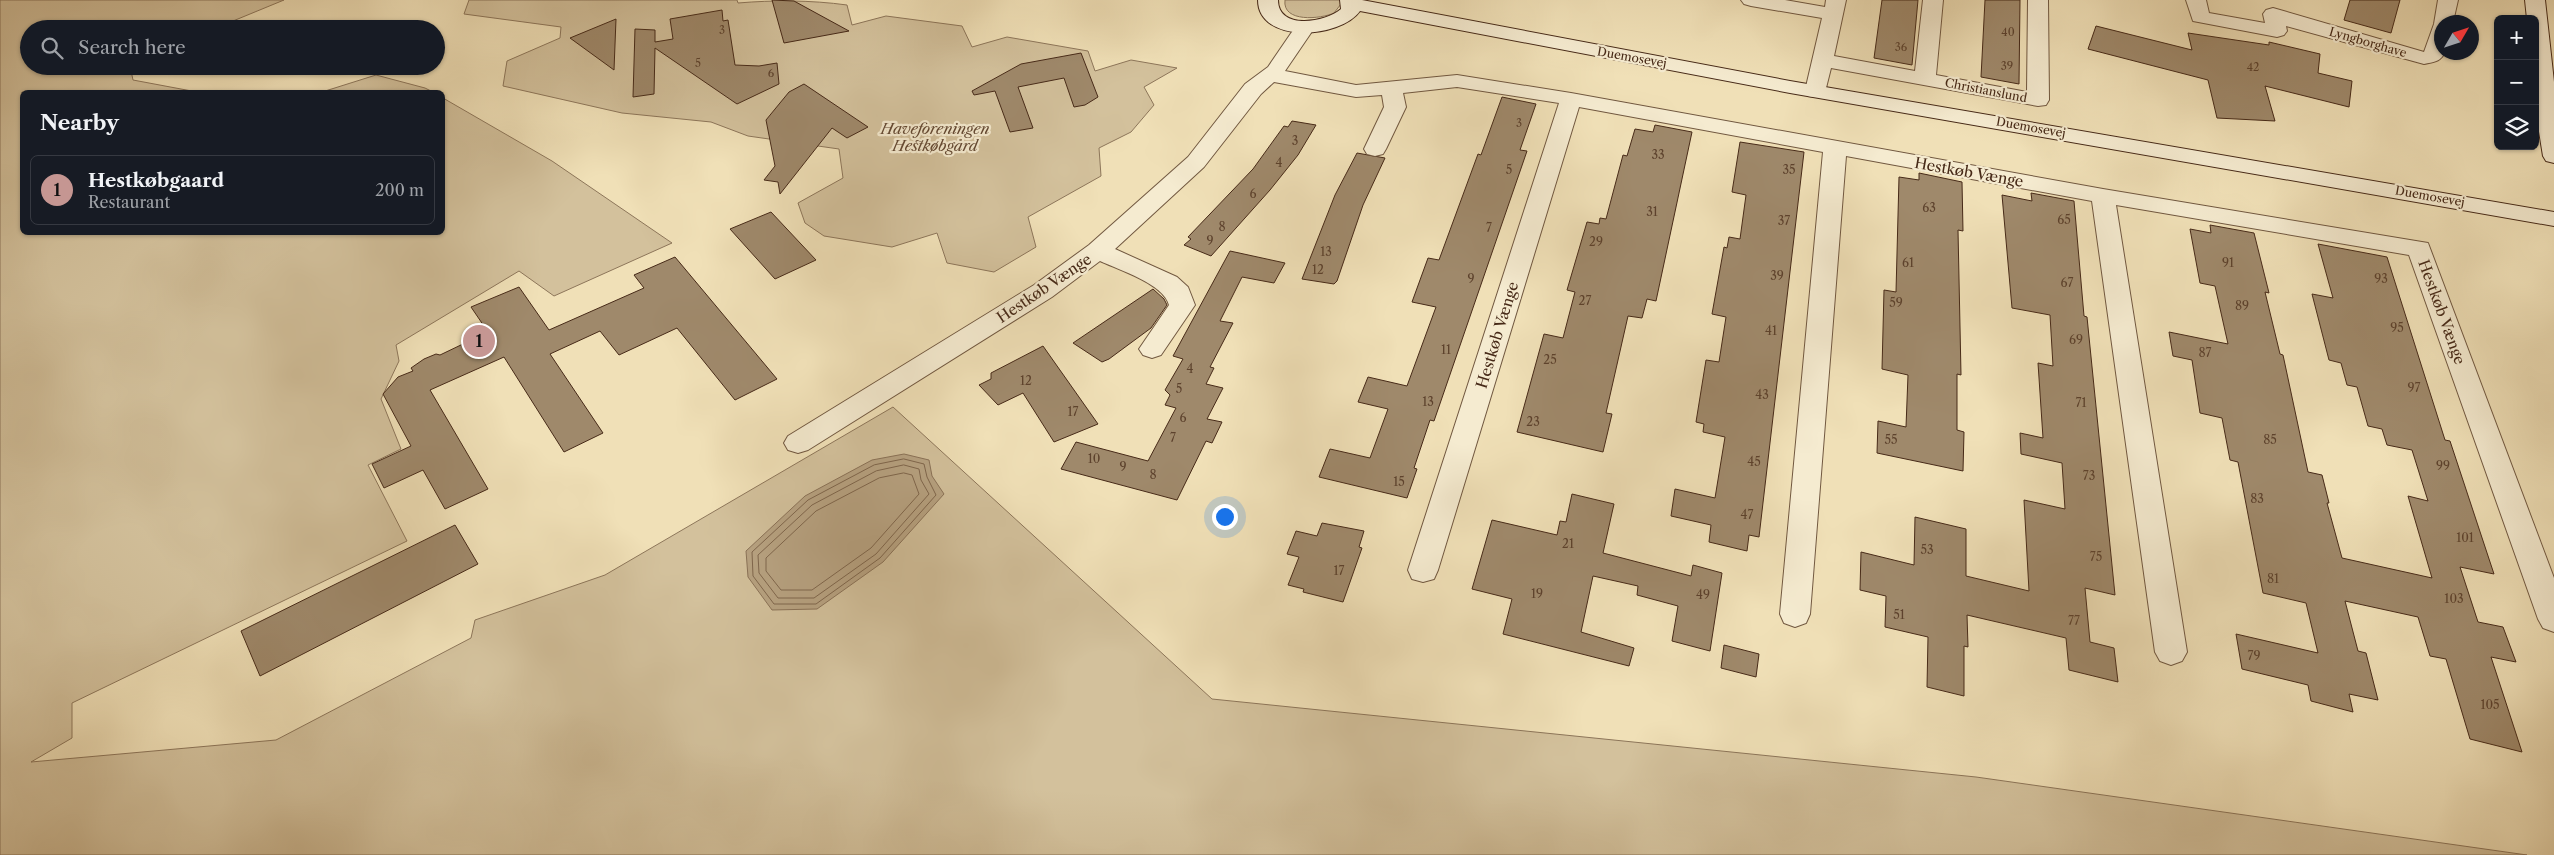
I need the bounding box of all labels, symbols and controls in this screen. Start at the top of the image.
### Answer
north arrow [2434,15,2479,60]
map controls [2494,15,2539,150]
button: + [2494,15,2539,60]
search box [20,20,445,75]
house number: 3 [719,23,725,37]
street label: Lyngborghave [2327,24,2409,60]
house number: 40 [2001,25,2015,39]
icon: search [38,34,66,62]
text: Search here [78,36,186,59]
house number: 36 [1895,40,1908,54]
street label: Duemosevej [1596,44,1668,70]
house number: 5 [695,56,701,70]
house number: 39 [2001,59,2013,73]
house number: 42 [2247,60,2259,74]
button: − [2494,60,2539,105]
house number: 6 [768,66,775,80]
street label: Christianslund [1944,75,2029,105]
button: layers [2494,105,2539,150]
text: Nearby [40,110,119,135]
street label: Duemosevej [1995,114,2067,140]
house number: 3 [1516,116,1522,130]
park label: Haveforeningen Hestkøbgård [879,119,990,155]
house number: 3 [1292,133,1298,148]
house number: 33 [1651,147,1665,162]
street label: Hestkøb Vænge [1913,153,2025,191]
house number: 4 [1276,155,1283,170]
house number: 5 [1506,162,1512,177]
house number: 35 [1782,162,1796,177]
text: Hestkøbgaard [88,169,224,192]
text: 1 [53,180,61,200]
text: 200 m [375,180,424,200]
street label: Duemosevej [2394,183,2466,209]
house number: 6 [1249,186,1257,201]
text: Restaurant [88,192,170,212]
house number: 63 [1922,200,1936,215]
house number: 31 [1646,204,1658,219]
house number: 65 [2057,212,2071,227]
house number: 37 [1778,213,1790,228]
house number: 8 [1218,219,1226,234]
house number: 7 [1486,220,1492,235]
house number: 9 [1206,233,1214,248]
house number: 29 [1589,234,1603,249]
house number: 13 [1320,244,1332,259]
street label: Hestkøb Vænge [993,249,1095,327]
house number: 61 [1902,255,1914,270]
house number: 91 [2222,255,2234,270]
street label: Hestkøb Vænge [2414,257,2470,367]
house number: 12 [1312,262,1324,277]
house number: 39 [1770,268,1784,283]
house number: 9 [1467,271,1475,286]
house number: 93 [2374,271,2388,286]
house number: 67 [2061,275,2073,290]
street label: Hestkøb Vænge [1472,279,1522,391]
house number: 27 [1579,293,1591,308]
house number: 59 [1889,295,1903,310]
house number: 89 [2235,298,2249,313]
house number: 95 [2390,320,2404,335]
pin: 1 [463,322,495,360]
house number: 41 [1765,323,1777,338]
house number: 69 [2069,332,2083,347]
house number: 11 [1441,342,1451,357]
house number: 87 [2198,345,2212,360]
house number: 25 [1543,352,1557,367]
house number: 4 [1187,361,1194,376]
house number: 12 [1020,373,1032,388]
house number: 97 [2408,380,2421,395]
house number: 5 [1176,381,1182,396]
house number: 43 [1755,387,1769,402]
house number: 13 [1422,394,1434,409]
house number: 71 [2076,395,2086,410]
house number: 17 [1068,404,1079,419]
house number: 6 [1179,410,1187,425]
house number: 23 [1526,414,1540,429]
house number: 7 [1170,430,1176,445]
house number: 55 [1884,432,1898,447]
house number: 85 [2263,432,2277,447]
house number: 10 [1088,451,1100,466]
house number: 45 [1747,454,1761,469]
house number: 99 [2436,458,2450,473]
house number: 9 [1119,459,1127,474]
house number: 8 [1149,467,1157,482]
house number: 73 [2083,468,2095,483]
house number: 15 [1393,474,1405,489]
house number: 83 [2250,491,2264,506]
your location [1212,504,1238,530]
house number: 47 [1741,507,1754,522]
house number: 101 [2456,530,2474,545]
house number: 21 [1562,536,1574,551]
house number: 53 [1920,542,1934,557]
house number: 75 [2090,549,2102,564]
house number: 17 [1334,563,1345,578]
house number: 81 [2267,571,2279,586]
house number: 19 [1531,586,1543,601]
house number: 49 [1696,587,1710,602]
house number: 103 [2444,591,2464,606]
house number: 51 [1893,607,1905,622]
house number: 77 [2068,613,2080,628]
house number: 79 [2248,648,2260,663]
house number: 105 [2480,697,2500,712]

